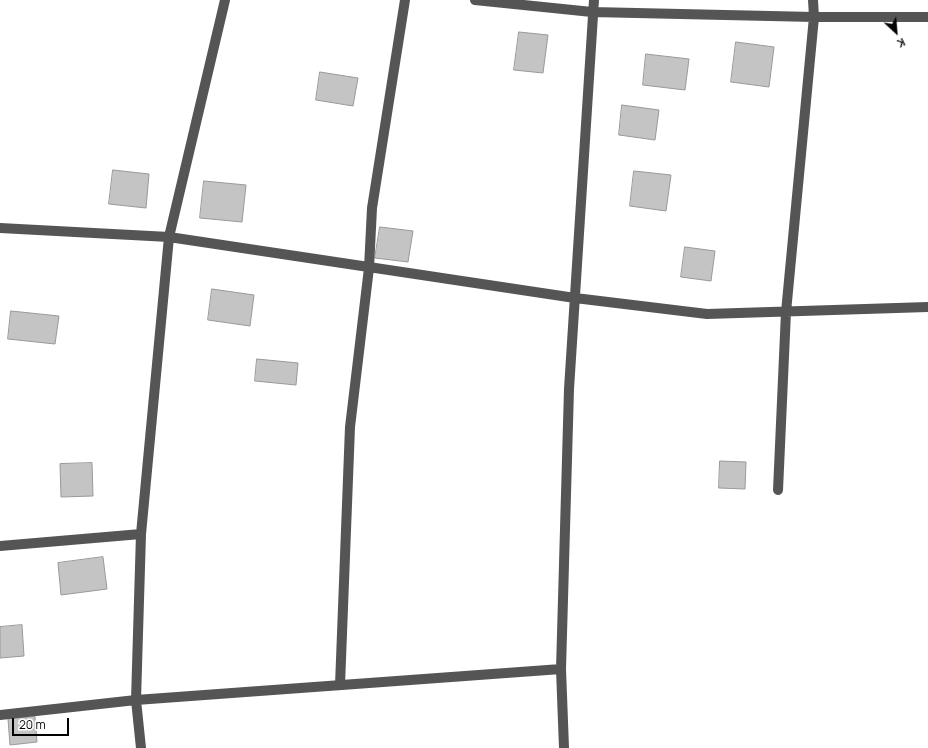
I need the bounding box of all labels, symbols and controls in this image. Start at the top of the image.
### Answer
north arrow [876,12,916,52]
text: K [895,35,908,52]
scale bar [14,710,71,736]
text: 20 m [19,716,46,733]

